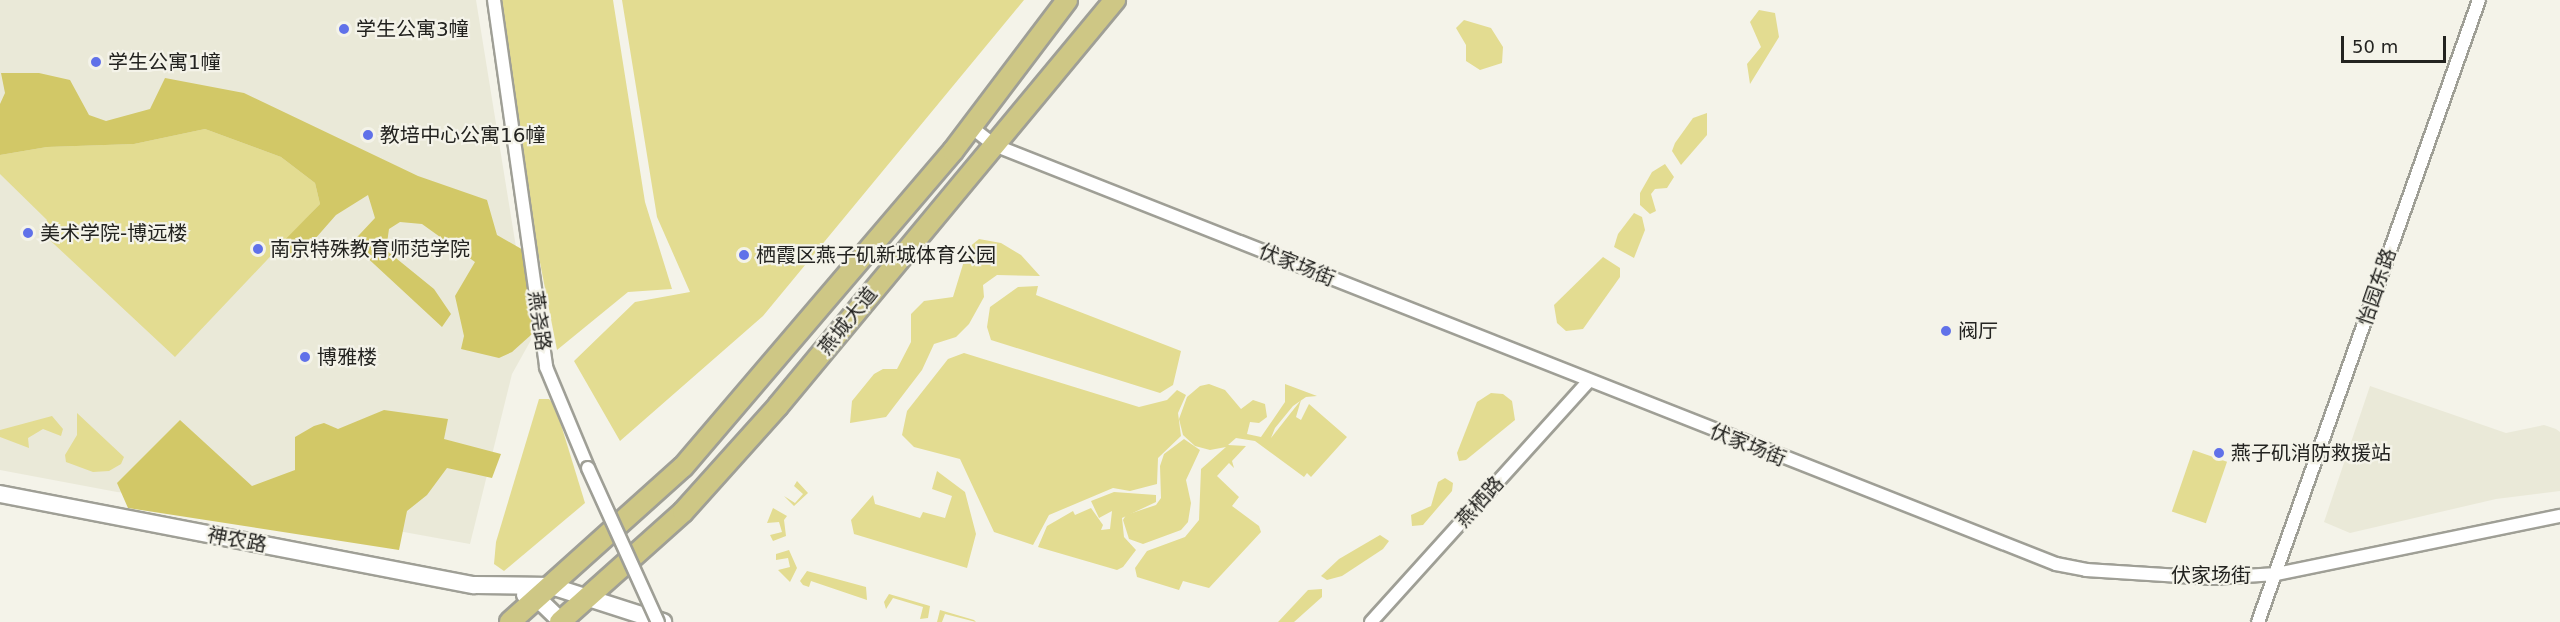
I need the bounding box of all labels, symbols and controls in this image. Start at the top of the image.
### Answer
place label: 学生公寓3幢 [356,17,469,41]
marker: 学生公寓3幢 [337,22,351,36]
scale bar [2344,24,2449,62]
text: 50 m [2352,36,2398,57]
place label: 学生公寓1幢 [108,50,221,74]
marker: 学生公寓1幢 [89,55,103,69]
place label: 教培中心公寓16幢 [380,123,545,147]
marker: 教培中心公寓16幢 [361,128,375,142]
place label: 美术学院-博远楼 [40,221,187,245]
marker: 美术学院-博远楼 [21,226,35,240]
place label: 南京特殊教育师范学院 [270,237,470,261]
street label: 伏家场街 [1255,239,1339,291]
marker: 南京特殊教育师范学院 [251,242,265,256]
place label: 栖霞区燕子矶新城体育公园 [756,243,996,267]
street label: 怡园东路 [2353,245,2401,329]
marker: 栖霞区燕子矶新城体育公园 [737,248,751,262]
street label: 燕城大道 [814,282,882,360]
street label: 燕尧路 [523,290,555,352]
place label: 阀厅 [1958,319,1998,343]
marker: 阀厅 [1939,324,1953,338]
place label: 博雅楼 [317,345,377,369]
marker: 博雅楼 [298,350,312,364]
street label: 伏家场街 [1706,419,1790,471]
place label: 燕子矶消防救援站 [2231,441,2391,465]
marker: 燕子矶消防救援站 [2212,446,2226,460]
street label: 燕栖路 [1451,472,1509,532]
street label: 神农路 [205,522,269,558]
street label: 伏家场街 [2171,563,2251,587]

